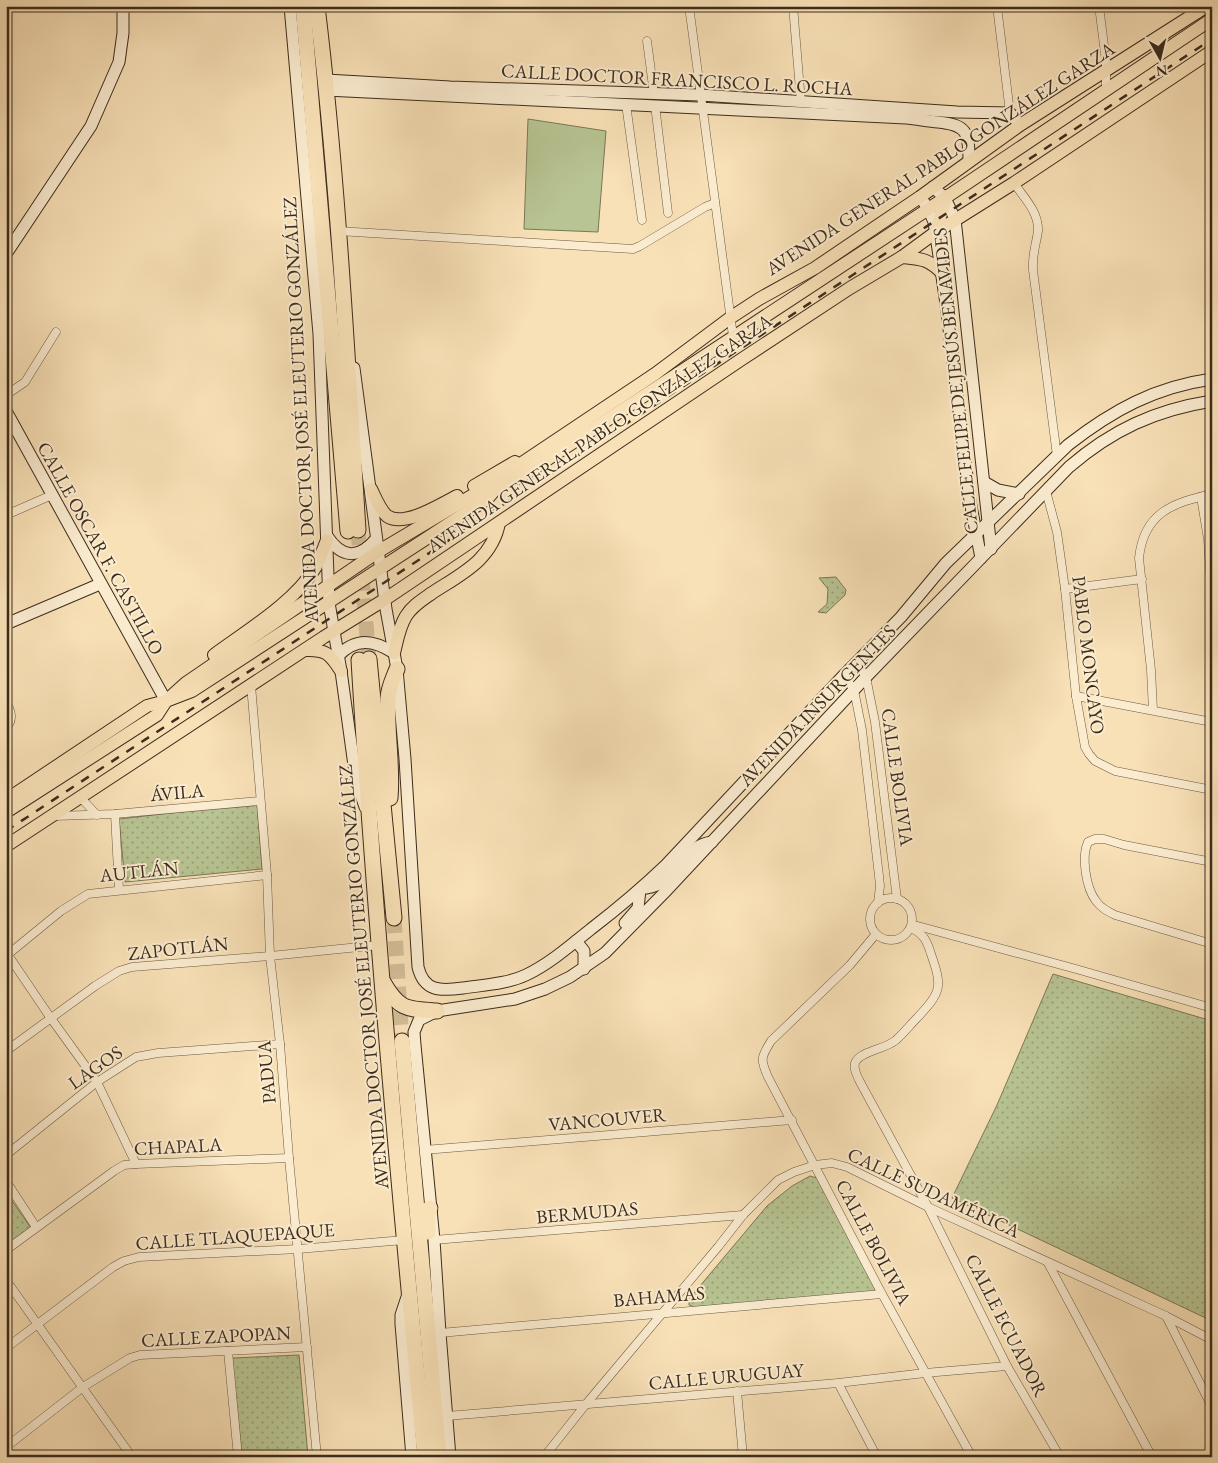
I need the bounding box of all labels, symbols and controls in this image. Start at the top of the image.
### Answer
north arrow [1136,32,1186,82]
street label: AVENIDA GENERAL PABLO GONZÁLEZ GARZA [760,35,1120,282]
street label: CALLE DOCTOR FRANCISCO L. ROCHA [501,58,854,101]
text: N [1154,61,1169,81]
street label: AVENIDA DOCTOR JOSÉ ELEUTERIO GONZÁLEZ [277,196,324,625]
street label: CALLE FELIPE DE JESÚS BENAVIDES [927,226,984,536]
street label: AVENIDA GENERAL PABLO GONZÁLEZ GARZA [421,308,778,559]
street label: CALLE OSCAR F. CASTILLO [31,437,170,659]
street label: PABLO MONCAYO [1066,574,1111,736]
street label: AVENIDA INSURGENTES [733,619,901,792]
street label: CALLE BOLIVIA [875,707,920,848]
street label: AVENIDA DOCTOR JOSÉ ELEUTERIO GONZÁLEZ [332,763,395,1192]
street label: ÁVILA [148,778,206,807]
street label: AUTLÁN [97,855,180,888]
street label: ZAPOTLÁN [126,931,230,966]
street label: PADUA [251,1038,282,1105]
street label: LAGOS [63,1040,128,1095]
street label: VANCOUVER [547,1102,667,1137]
street label: CHAPALA [133,1132,224,1161]
street label: CALLE SUDAMÉRICA [843,1141,1025,1244]
street label: CALLE BOLIVIA [830,1175,918,1310]
street label: BERMUDAS [535,1196,639,1229]
street label: CALLE TLAQUEPAQUE [135,1217,336,1256]
street label: CALLE ECUADOR [960,1250,1054,1401]
street label: BAHAMAS [612,1280,706,1313]
street label: CALLE ZAPOPAN [141,1320,292,1353]
street label: CALLE URUGUAY [647,1357,806,1396]

